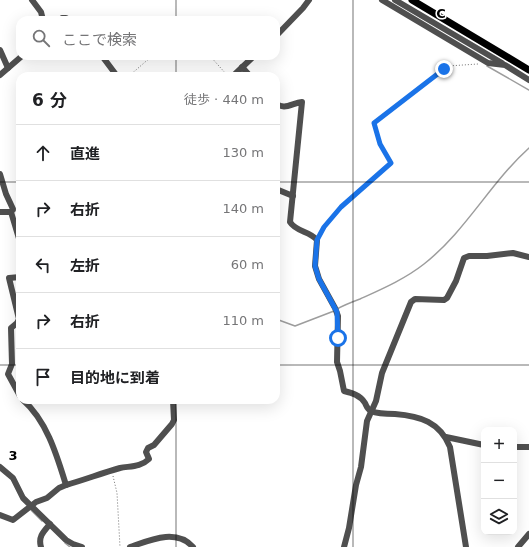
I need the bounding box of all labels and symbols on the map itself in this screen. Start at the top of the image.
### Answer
text: C [436,6,446,21]
route end [435,60,453,78]
route start [329,329,347,347]
text: 3 [8,448,18,463]

